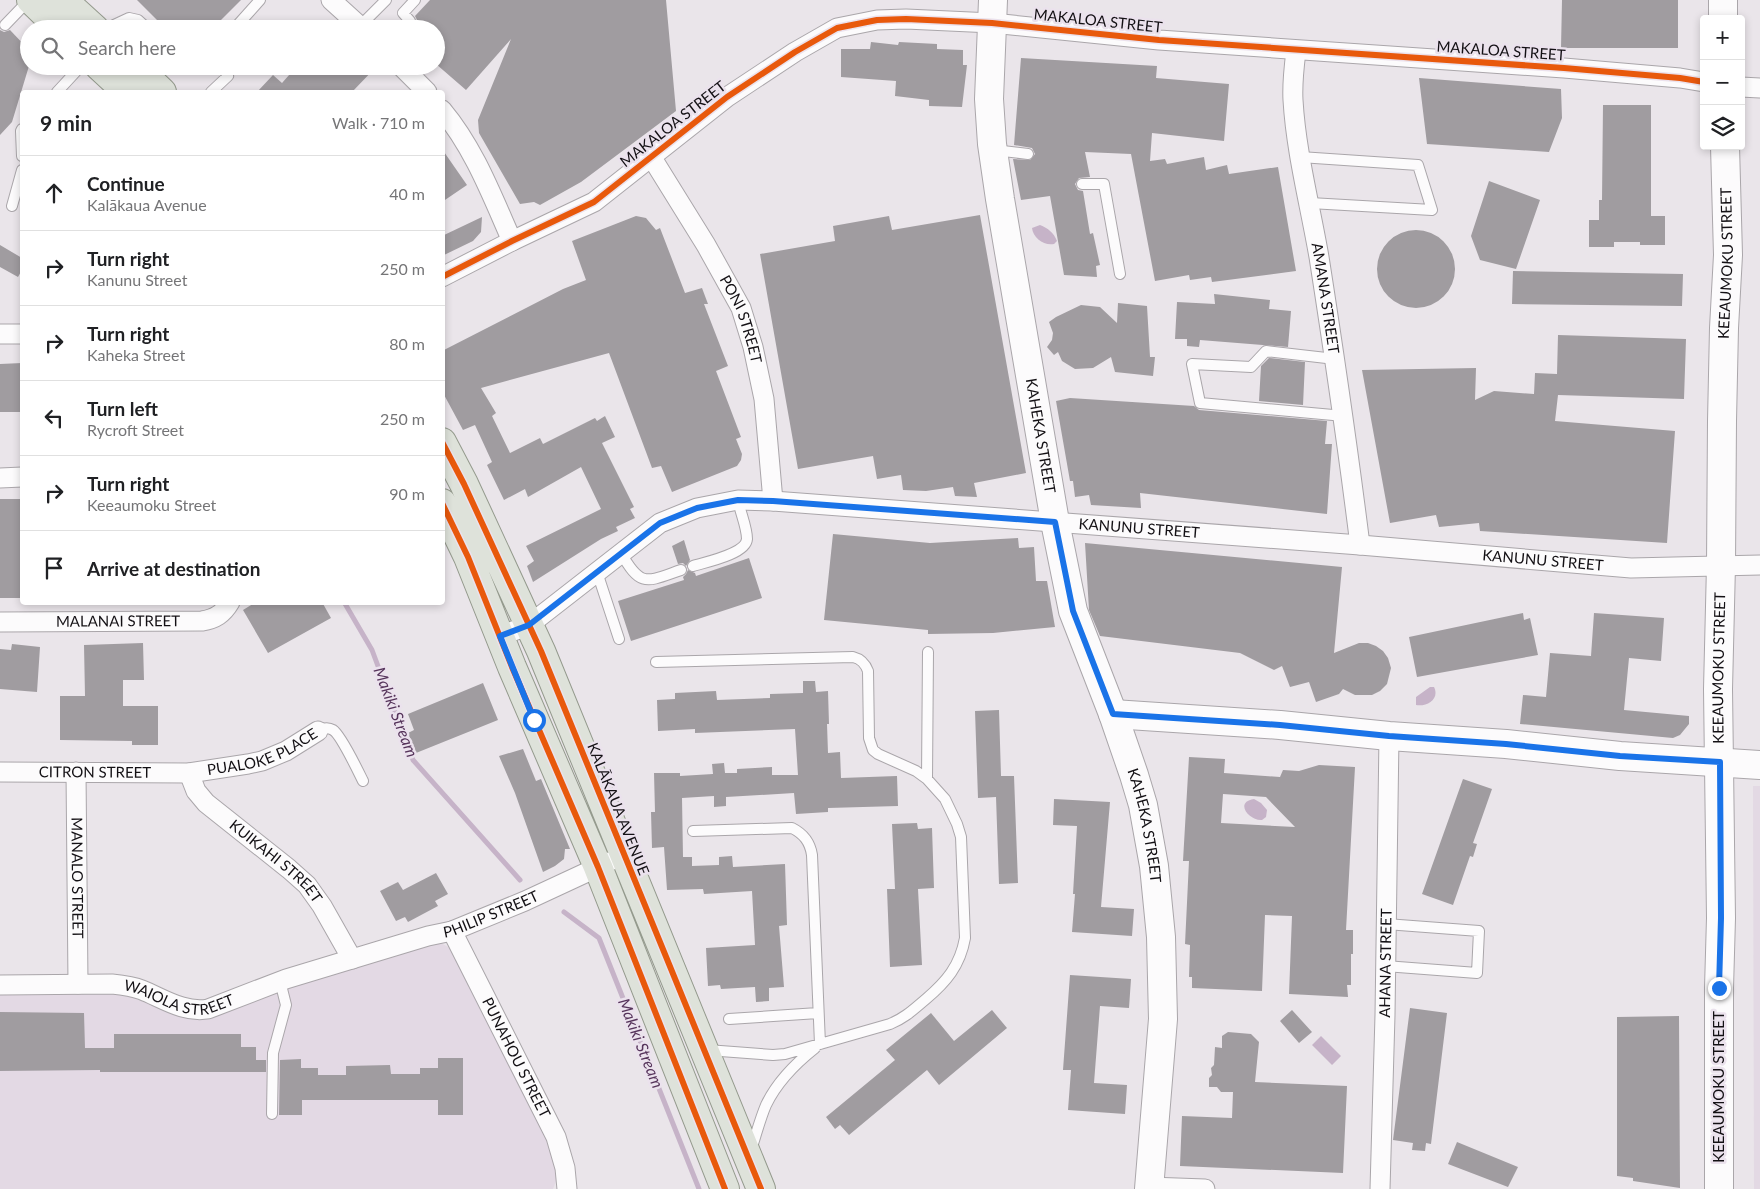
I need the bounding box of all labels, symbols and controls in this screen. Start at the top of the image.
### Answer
street label: MAKALOA STREET [1033,4,1163,36]
map controls [1700,15,1745,150]
button: + [1700,15,1745,60]
search box [20,20,445,75]
icon: search [38,34,66,62]
text: Search here [78,36,176,59]
street label: MAKALOA STREET [1436,37,1566,63]
button: − [1700,60,1745,105]
street label: MAKALOA STREET [616,76,729,170]
button: layers [1700,105,1745,150]
text: 9 min [40,110,92,135]
text: Walk · 710 m [332,113,425,132]
text: Continue [87,172,165,195]
icon: ahead [40,179,68,207]
text: 40 m [389,184,425,203]
street label: KEEAUMOKU STREET [1714,187,1736,339]
text: Kalākaua Avenue [87,195,207,214]
street label: AMANA STREET [1309,241,1344,355]
text: Turn right [87,247,169,270]
icon: right [40,254,68,282]
text: 250 m [380,259,425,278]
text: Kanunu Street [87,270,187,289]
street label: PONI STREET [717,272,766,365]
text: Turn right [87,322,169,345]
icon: right [40,329,68,357]
text: 80 m [389,334,425,353]
text: Kaheka Street [87,345,185,364]
street label: KAHEKA STREET [1023,377,1060,495]
text: Turn left [87,397,158,420]
icon: left [40,404,68,432]
text: 250 m [380,409,425,428]
text: Rycroft Street [87,420,184,439]
text: Turn right [87,472,169,495]
icon: right [40,479,68,507]
text: 90 m [389,484,425,503]
text: Keeaumoku Street [87,495,216,514]
street label: KANUNU STREET [1078,514,1201,541]
street label: KANUNU STREET [1482,545,1604,574]
icon: arrive [40,554,68,582]
text: Arrive at destination [87,557,260,580]
street label: KEEAUMOKU STREET [1708,592,1728,744]
street label: MALANAI STREET [56,611,180,630]
water label: Makiki Stream [371,664,422,760]
route start [523,709,546,732]
street label: PUALOKE PLACE [206,724,320,778]
street label: KALĀKAUA AVENUE [584,740,654,877]
street label: CITRON STREET [39,762,151,781]
street label: KAHEKA STREET [1124,766,1166,883]
street label: KUIKAHI STREET [226,815,327,906]
street label: MANALO STREET [68,817,88,939]
street label: PHILIP STREET [441,886,541,941]
street label: AHANA STREET [1375,908,1395,1018]
street label: WAIOLA STREET [123,975,236,1018]
route end [1708,977,1731,1000]
street label: PUNAHOU STREET [479,994,555,1121]
water label: Makiki Stream [615,995,668,1090]
street label: KEEAUMOKU STREET [1709,1011,1727,1163]

